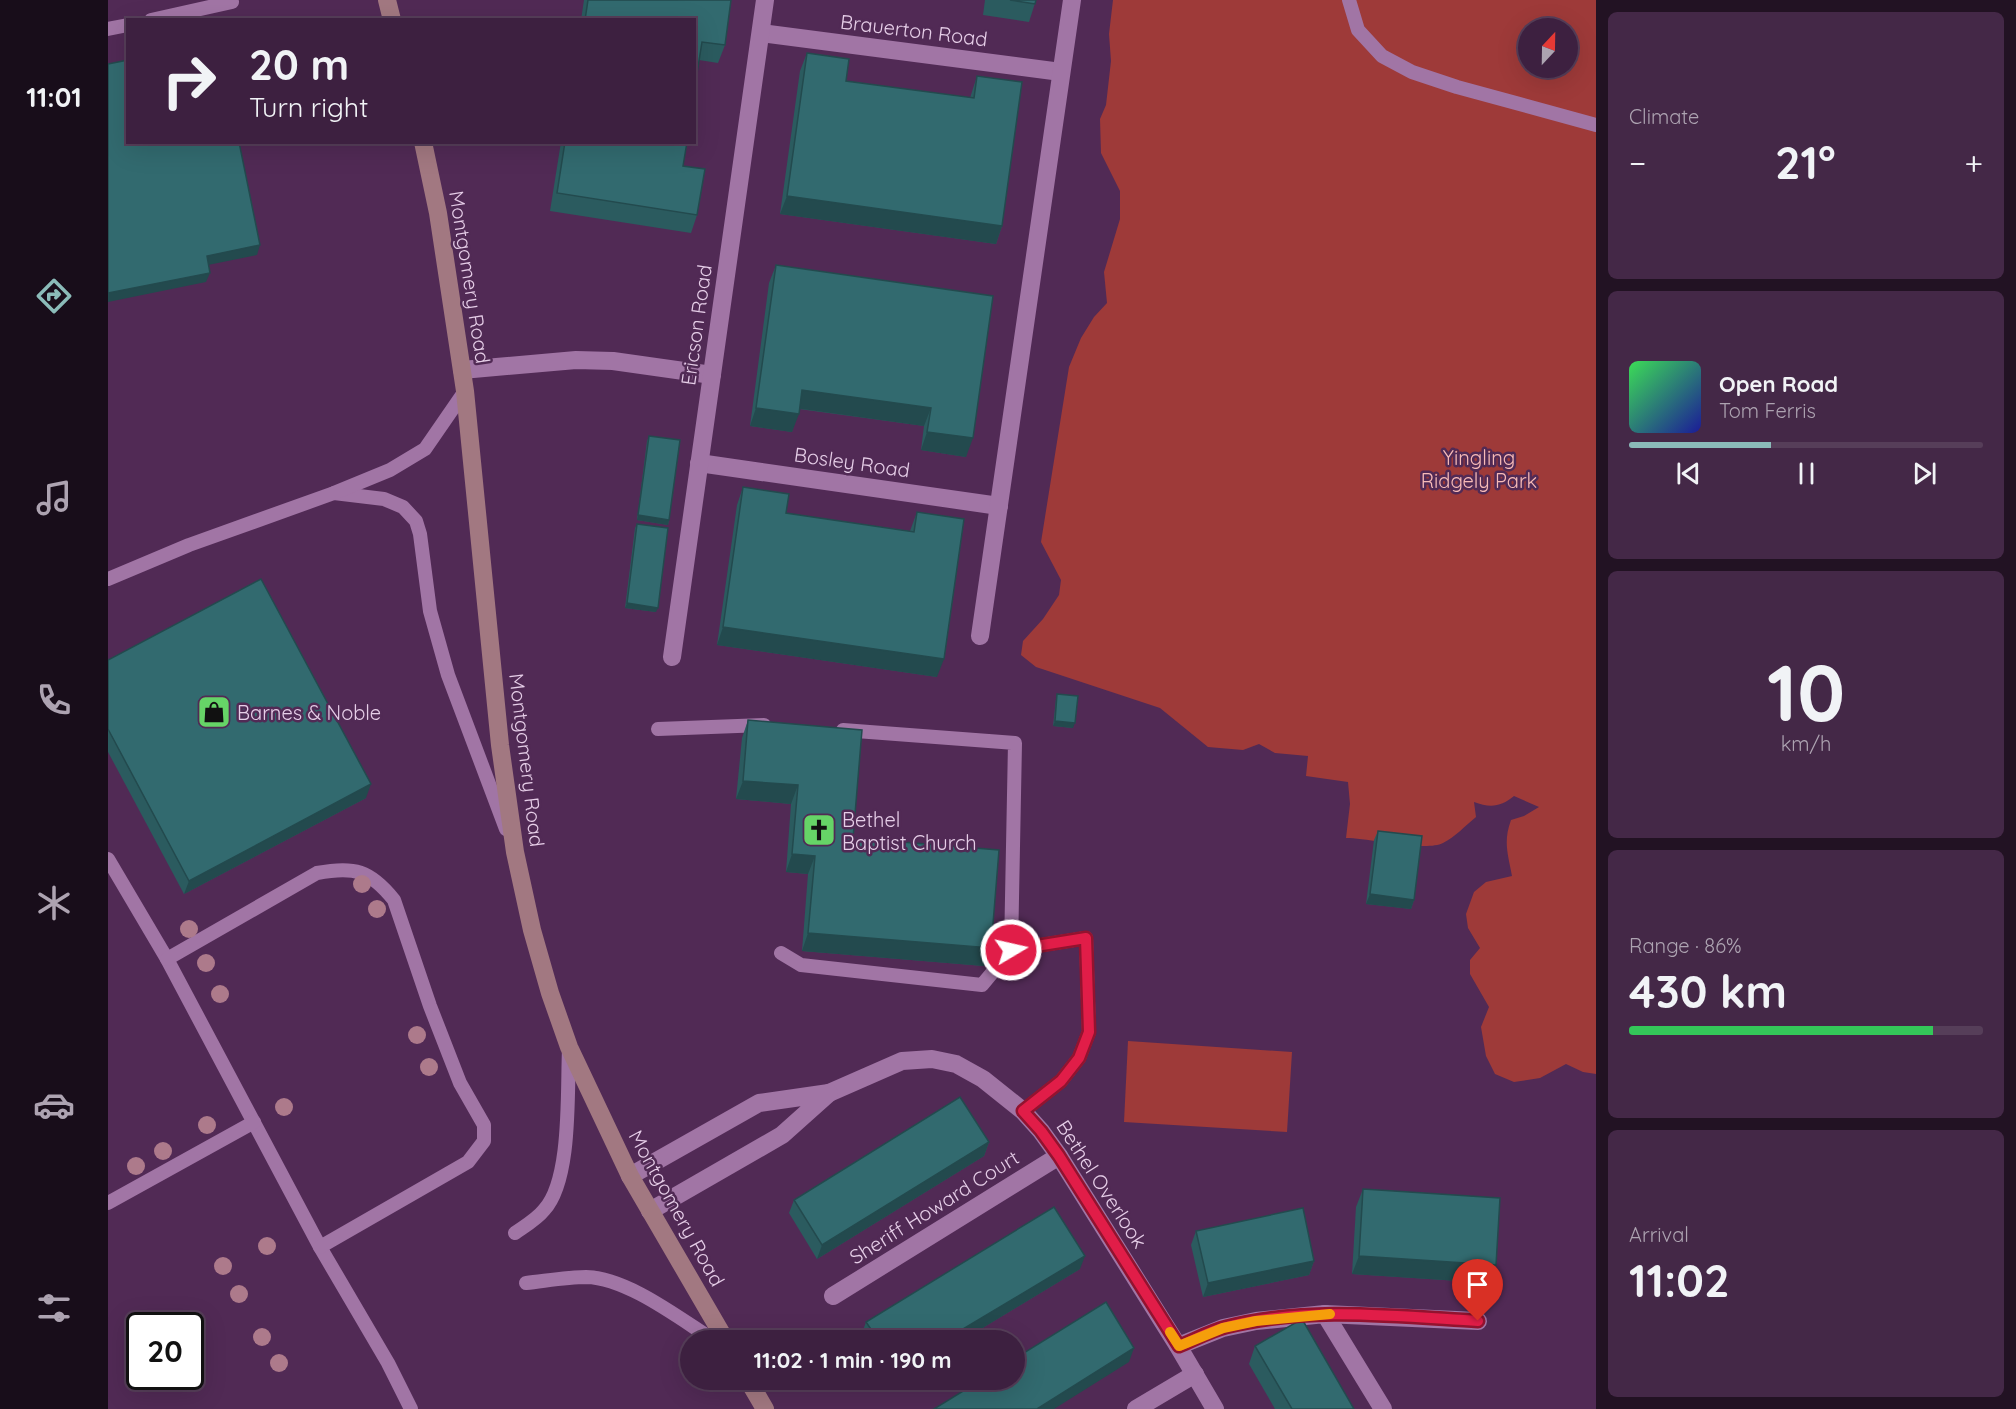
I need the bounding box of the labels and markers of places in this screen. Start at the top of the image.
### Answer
shop icon: Barnes & Noble [196,694,232,730]
place label: Barnes & Noble [237,700,381,725]
place label: Bethel Baptist Church [842,807,977,855]
church icon: Bethel Baptist Church [801,812,837,848]
pin [1452,1259,1503,1321]

